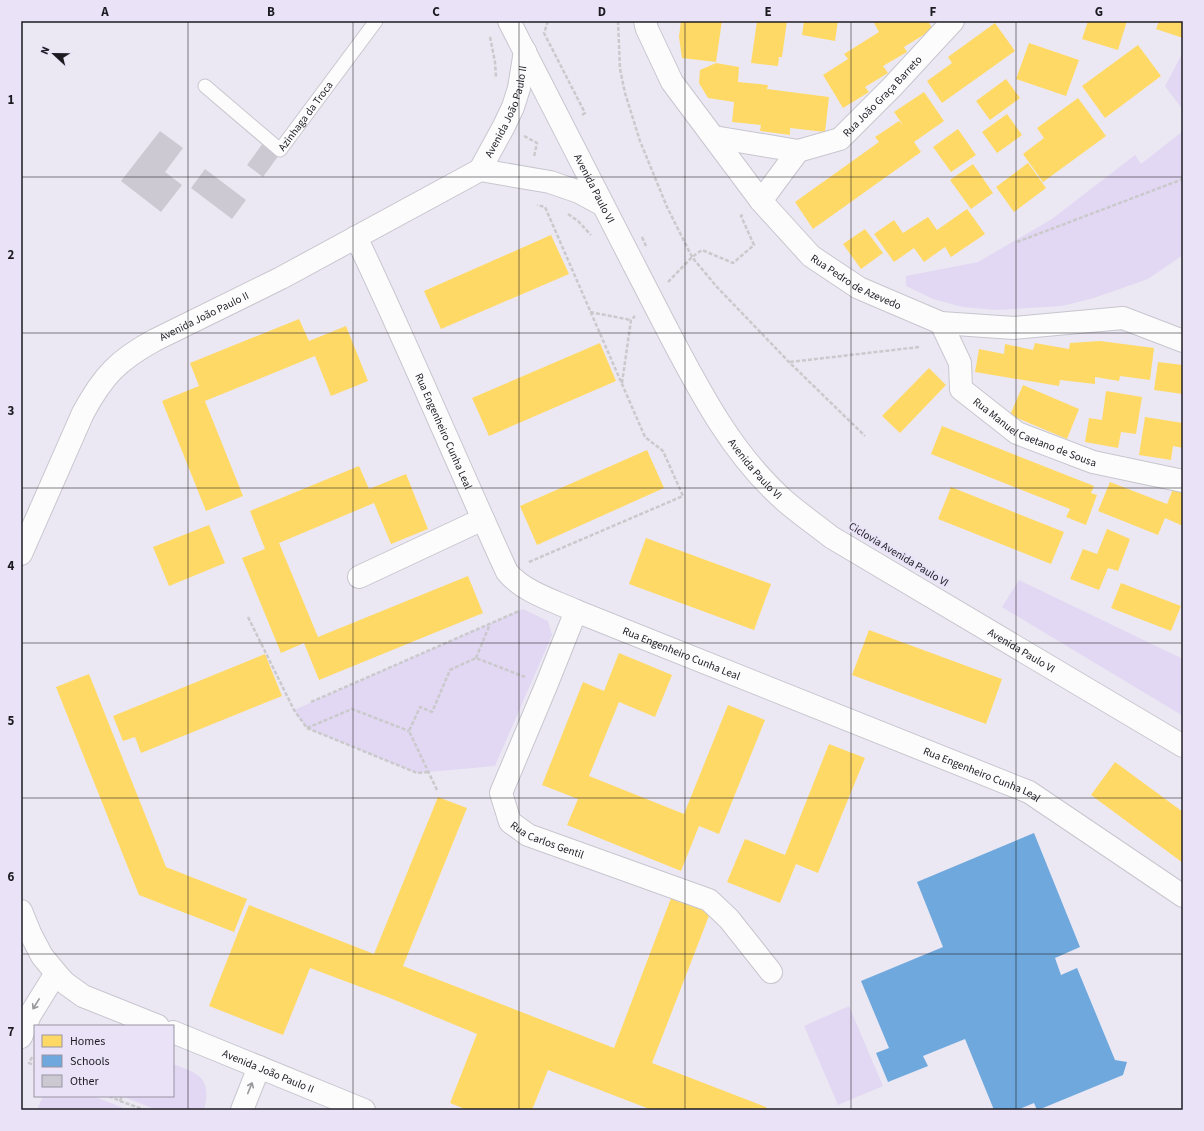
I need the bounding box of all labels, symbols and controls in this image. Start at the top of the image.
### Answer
text: A [100,3,109,21]
text: B [267,3,275,21]
text: C [432,3,440,21]
text: D [598,3,606,21]
text: E [764,3,772,21]
text: F [930,3,937,21]
text: G [1095,3,1103,21]
north arrow [34,34,74,74]
text: N [37,44,54,57]
street label: Rua João Graça Barreto [839,52,925,140]
street label: Avenida João Paulo II [481,65,531,160]
street label: Azinhaga da Troca [275,78,337,154]
text: 1 [8,91,15,109]
street label: Avenida Paulo VI [570,151,618,226]
text: 2 [8,246,15,264]
street label: Rua Pedro de Azevedo [808,251,904,313]
street label: Avenida João Paulo II [157,288,251,345]
street label: Rua Engenheiro Cunha Leal [411,371,476,492]
street label: Rua Manuel Caetano de Sousa [970,394,1098,470]
text: 3 [8,402,15,420]
street label: Avenida Paulo VI [725,436,785,503]
street label: Ciclovia Avenida Paulo VI [846,519,952,590]
text: 4 [8,557,15,575]
street label: Rua Engenheiro Cunha Leal [620,623,743,684]
street label: Avenida Paulo VI [985,625,1058,676]
text: 5 [8,712,15,730]
street label: Rua Engenheiro Cunha Leal [921,744,1043,806]
street label: Rua Carlos Gentil [507,818,586,863]
text: 6 [8,868,15,886]
one-way arrow [32,998,40,1010]
text: 7 [8,1023,15,1041]
legend [34,1025,174,1097]
text: Homes [70,1033,105,1050]
street label: Avenida João Paulo II [220,1046,316,1097]
text: Schools [70,1053,110,1070]
text: Other [70,1073,100,1090]
one-way arrow [247,1083,255,1095]

